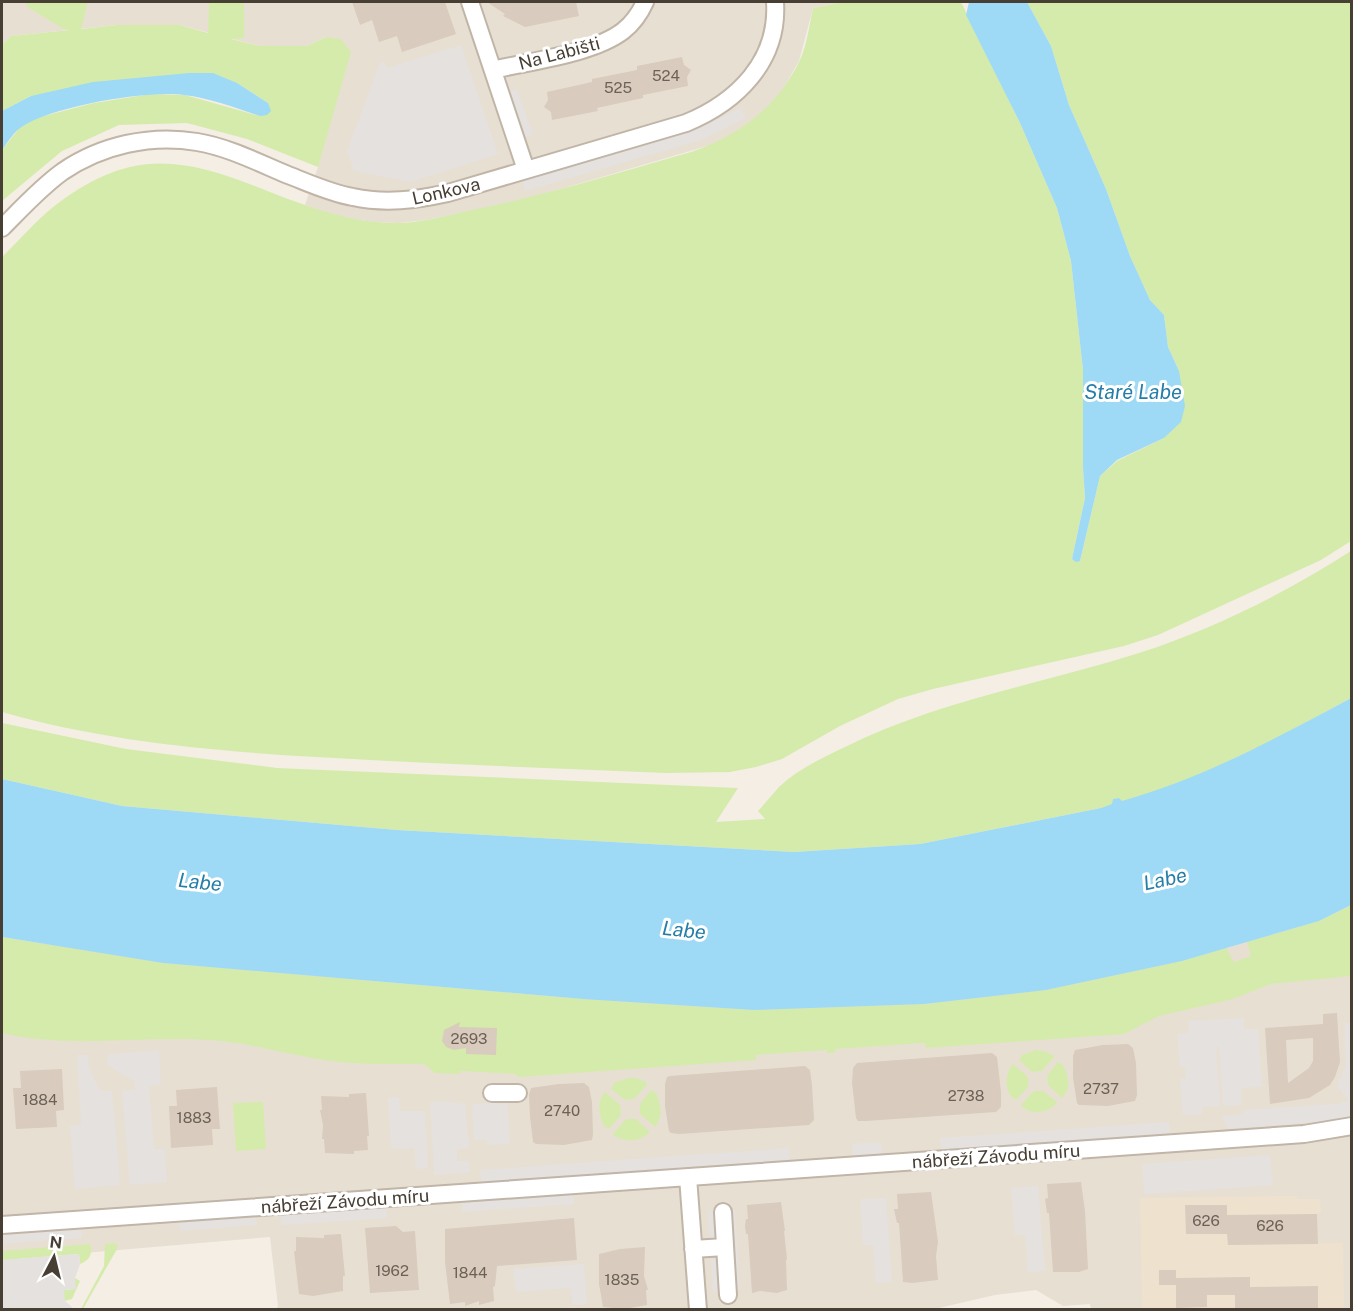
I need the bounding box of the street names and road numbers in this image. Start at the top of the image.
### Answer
street label: Na Labišti [516,32,602,74]
street label: Lonkova [410,173,482,209]
street label: nábřeží Závodu míru [911,1140,1081,1172]
street label: nábřeží Závodu míru [260,1185,430,1217]

